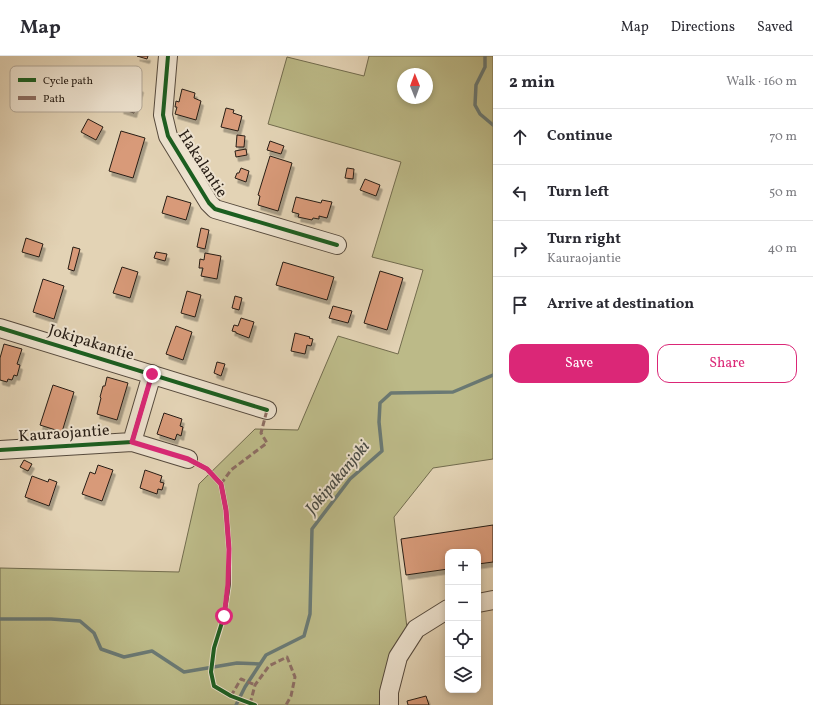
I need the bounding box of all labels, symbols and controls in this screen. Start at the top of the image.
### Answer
text: Map [20,15,61,41]
text: Map [621,18,649,37]
text: Directions [671,18,735,37]
text: Saved [757,18,793,37]
legend [10,66,142,112]
north arrow [397,68,433,104]
text: 2 min [509,71,555,94]
text: Walk · 160 m [726,73,797,91]
text: Cycle path [43,74,93,89]
text: Path [43,92,66,107]
street label: Hakalantie [172,126,232,202]
icon: ahead [509,126,531,148]
text: Continue [547,126,612,147]
text: 70 m [769,128,797,146]
icon: left [509,182,531,204]
text: Turn left [547,182,609,203]
text: 50 m [769,184,797,202]
text: Turn right [547,229,621,250]
icon: right [509,238,531,260]
text: 40 m [768,240,797,258]
text: Kauraojantie [547,250,621,268]
icon: arrive [509,294,531,316]
text: Arrive at destination [547,294,694,315]
street label: Jokipakantie [45,320,137,366]
button: Save [509,344,649,383]
button: Share [657,344,797,383]
route end [143,365,161,383]
street label: Kauraojantie [18,420,110,448]
water label: Jokipakanjoki [299,436,376,521]
map controls [445,549,481,693]
button: + [445,549,481,585]
button: − [445,585,481,621]
route start [215,607,233,625]
button: locate [445,621,481,657]
button: layers [445,657,481,693]

